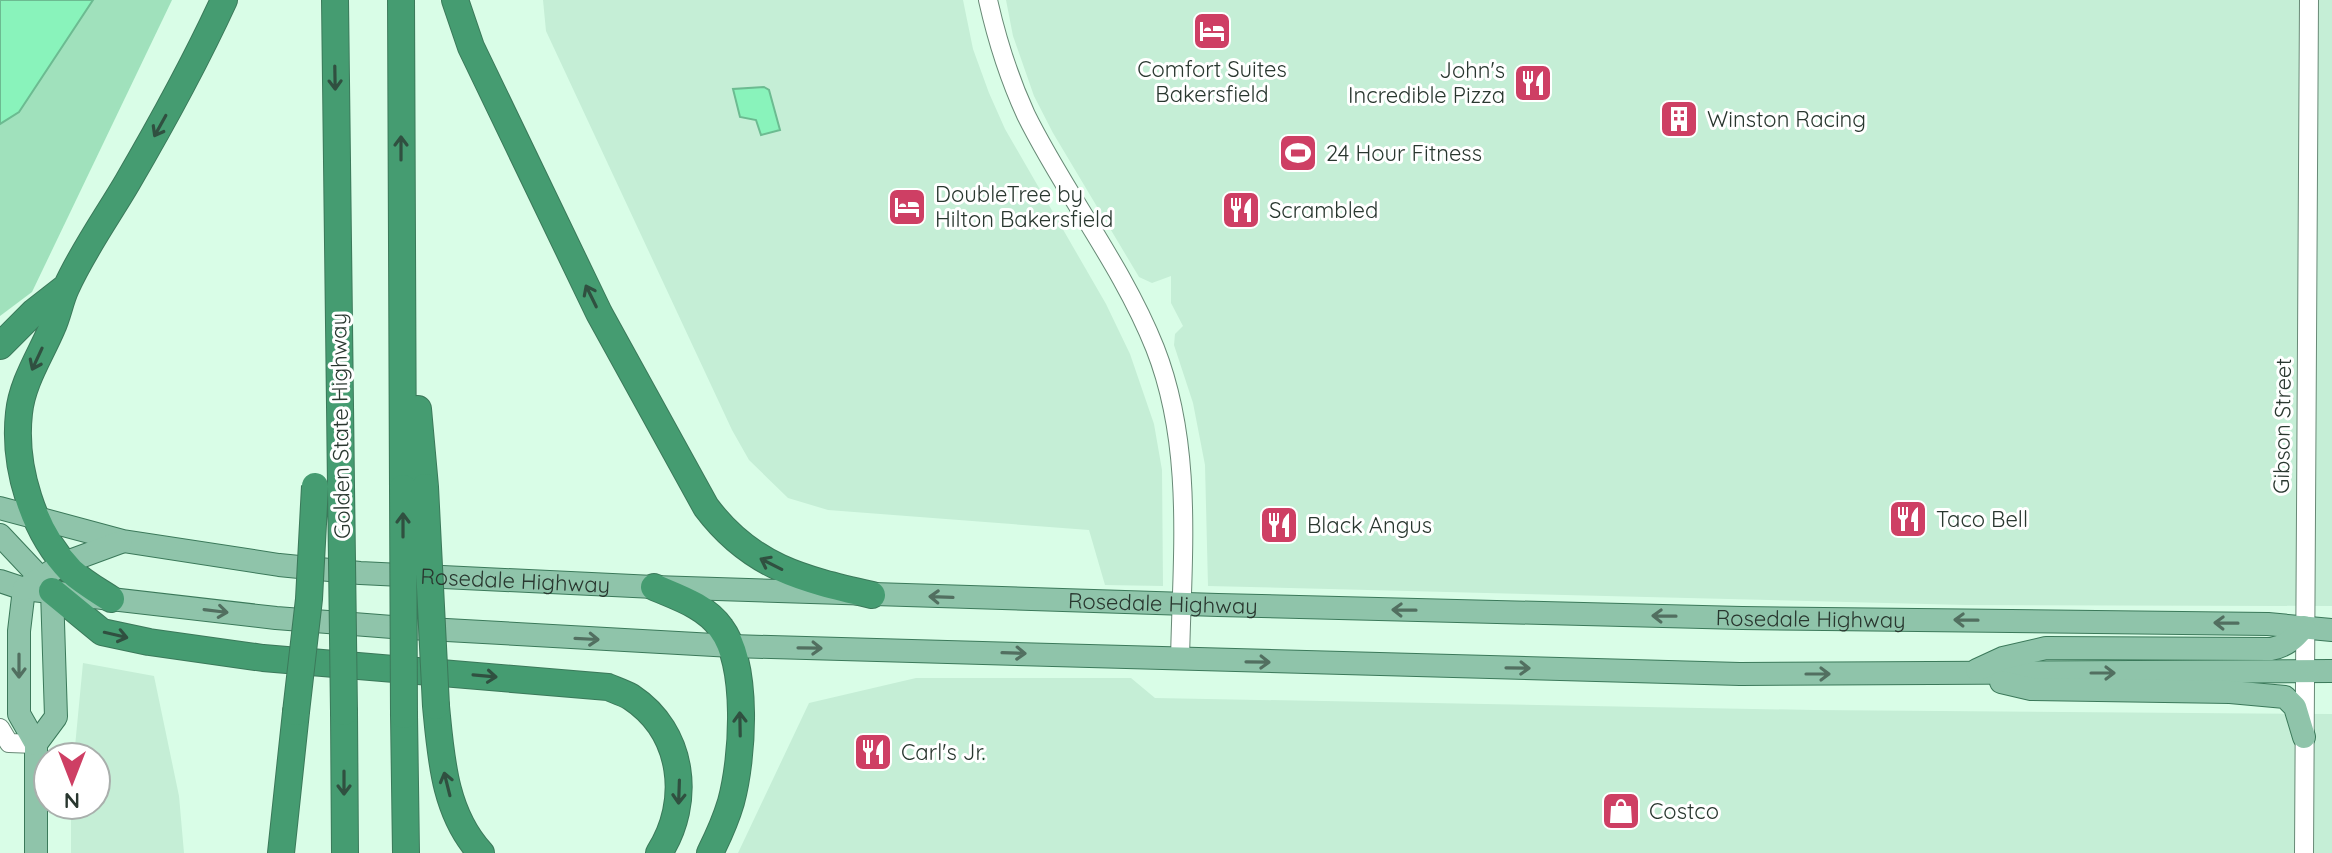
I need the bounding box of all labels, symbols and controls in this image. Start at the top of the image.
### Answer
hotel icon: Comfort Suites Bakersfield [1191,10,1233,52]
place label: Comfort Suites Bakersfield [1137,55,1287,108]
place label: John's Incredible Pizza [1348,56,1505,109]
restaurant icon: John's Incredible Pizza [1512,62,1554,104]
one-way arrow [328,64,343,91]
building icon: Winston Racing [1658,98,1700,140]
place label: Winston Racing [1707,105,1866,133]
one-way arrow [152,114,168,137]
sports icon: 24 Hour Fitness [1277,132,1319,174]
one-way arrow [393,135,409,162]
place label: 24 Hour Fitness [1326,139,1482,167]
place label: DoubleTree by Hilton Bakersfield [935,180,1113,233]
hotel icon: DoubleTree by Hilton Bakersfield [886,186,928,228]
restaurant icon: Scrambled [1220,189,1262,231]
place label: Scrambled [1269,196,1378,224]
one-way arrow [583,284,598,308]
street label: Golden State Highway [324,313,356,539]
one-way arrow [29,347,44,371]
street label: Gibson Street [2267,358,2297,494]
restaurant icon: Taco Bell [1887,498,1929,540]
restaurant icon: Black Angus [1258,504,1300,546]
place label: Taco Bell [1936,505,2028,533]
place label: Black Angus [1307,511,1432,539]
one-way arrow [395,512,411,539]
one-way arrow [759,556,783,571]
street label: Rosedale Highway [420,562,611,599]
street label: Rosedale Highway [1067,586,1258,620]
one-way arrow [928,589,955,604]
one-way arrow [1391,602,1418,618]
one-way arrow [203,603,229,618]
street label: Rosedale Highway [1715,603,1906,634]
one-way arrow [1651,608,1678,623]
one-way arrow [1953,612,1980,628]
one-way arrow [2213,615,2240,631]
one-way arrow [102,628,128,643]
one-way arrow [573,632,600,647]
one-way arrow [796,640,823,655]
one-way arrow [1000,645,1027,661]
one-way arrow [11,652,27,679]
one-way arrow [1244,655,1271,670]
one-way arrow [1504,661,1531,676]
one-way arrow [2089,665,2116,681]
one-way arrow [1804,666,1831,682]
one-way arrow [471,669,498,684]
one-way arrow [732,711,748,738]
restaurant icon: Carl's Jr. [852,731,894,773]
place label: Carl's Jr. [901,738,986,766]
north arrow [32,741,112,821]
one-way arrow [336,769,352,796]
one-way arrow [439,771,454,797]
one-way arrow [671,778,686,805]
text: N [64,787,80,815]
shop icon: Costco [1600,790,1642,832]
place label: Costco [1649,797,1719,825]

